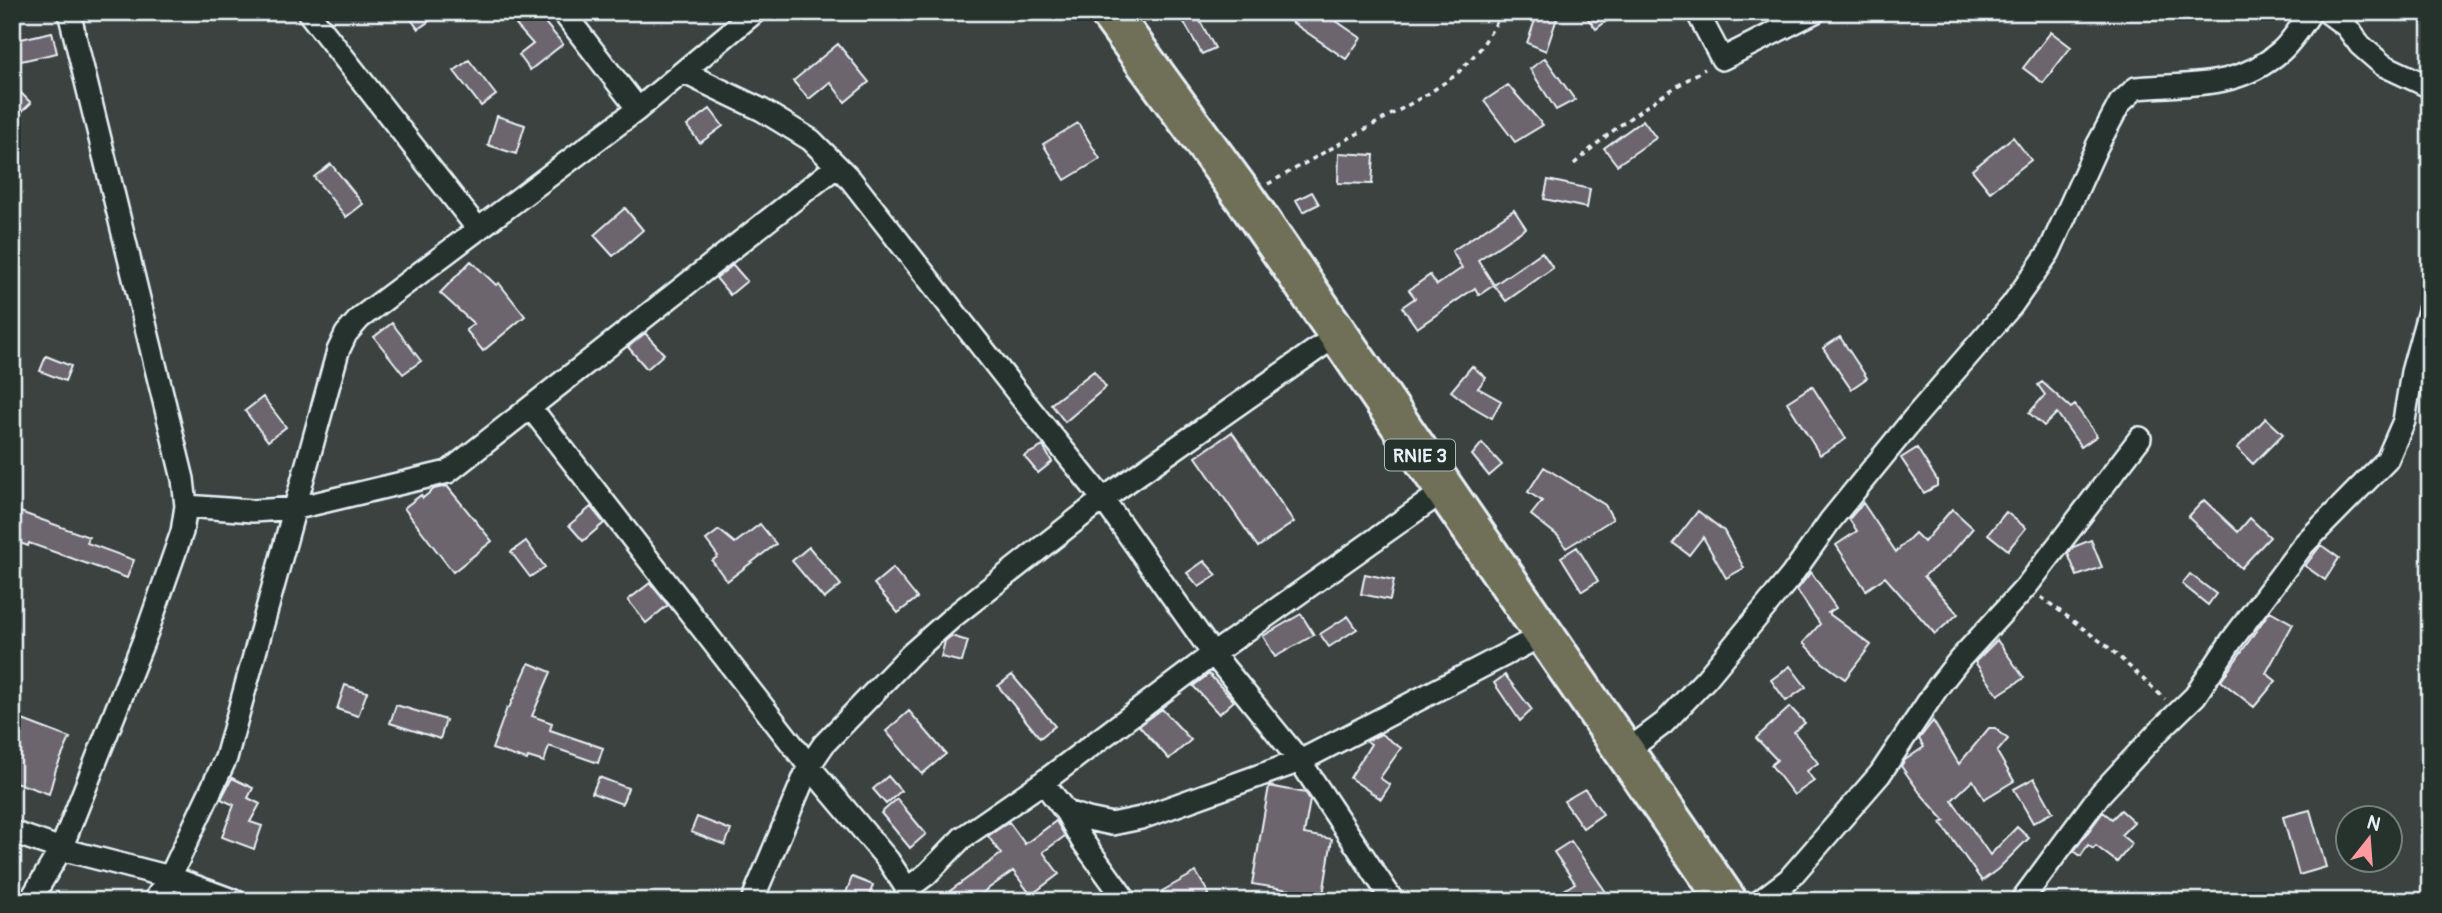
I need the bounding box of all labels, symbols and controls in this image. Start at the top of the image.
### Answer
road number: RNIE 3 [1385,440,1455,470]
north arrow [2334,804,2404,874]
text: N [2364,810,2383,837]

